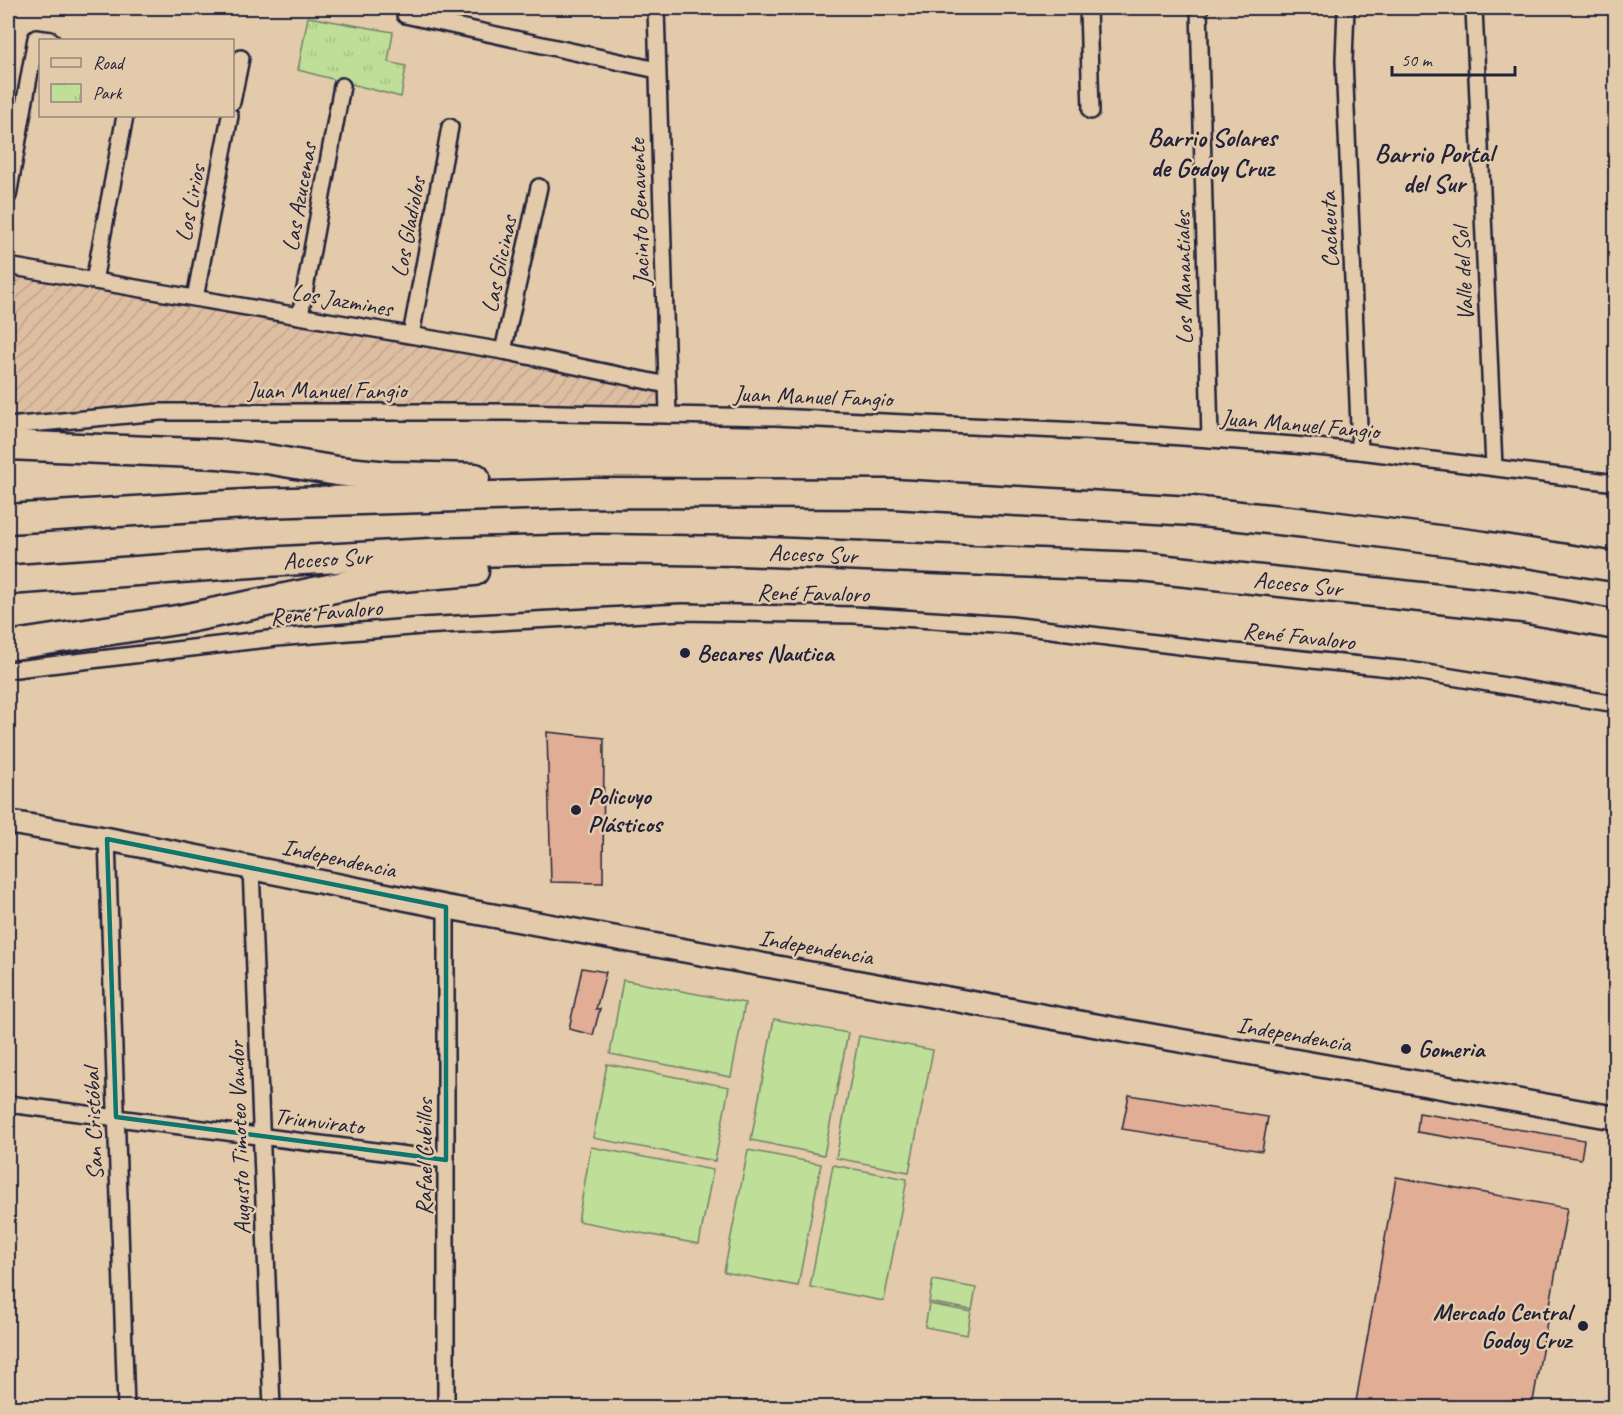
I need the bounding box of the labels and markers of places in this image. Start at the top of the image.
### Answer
place label: Becares Nautica [697,638,836,668]
marker: Becares Nautica [678,646,692,660]
place label: Policuyo Plásticos [588,781,664,839]
marker: Policuyo Plásticos [569,803,583,817]
place label: Gomeria [1418,1034,1487,1064]
marker: Gomeria [1399,1042,1413,1056]
place label: Mercado Central Godoy Cruz [1433,1297,1576,1355]
marker: Mercado Central Godoy Cruz [1576,1319,1590,1333]

